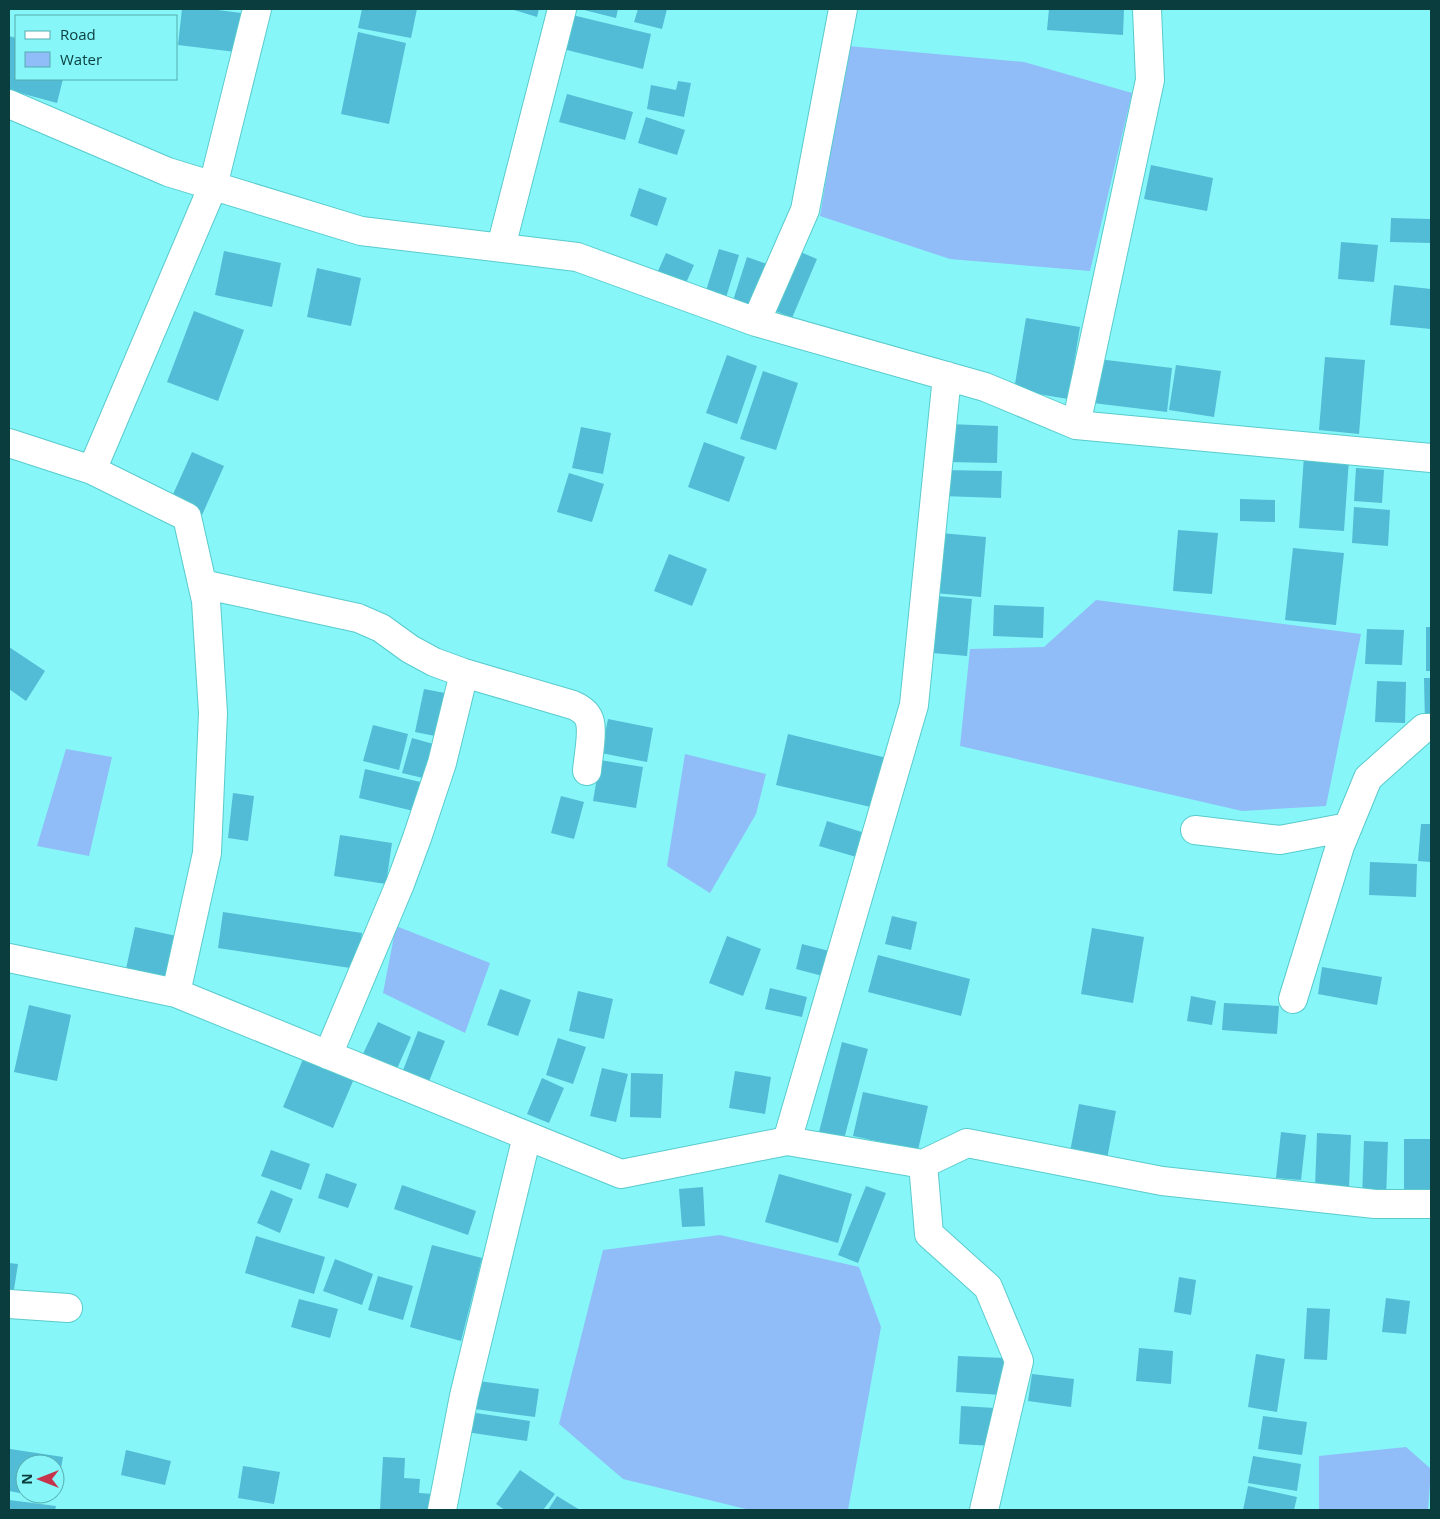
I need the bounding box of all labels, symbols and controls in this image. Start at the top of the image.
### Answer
legend [15,15,178,80]
text: Road [60,24,96,44]
text: Water [60,49,102,69]
north arrow [15,1454,65,1504]
text: N [17,1473,36,1485]

